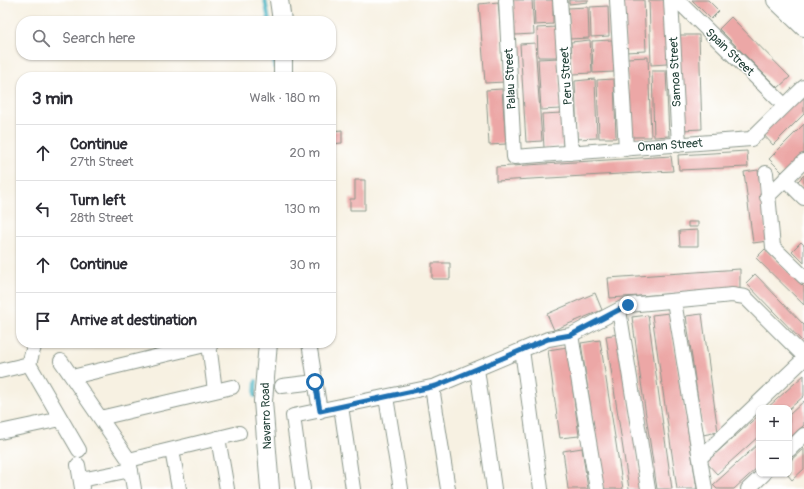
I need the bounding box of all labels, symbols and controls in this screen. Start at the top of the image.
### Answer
search box [16,16,336,60]
street label: Spain Street [702,25,757,79]
icon: search [30,27,52,49]
text: Search here [62,29,135,48]
street label: Samoa Street [666,36,685,108]
street label: Peru Street [557,46,576,105]
street label: Palau Street [501,48,520,110]
text: 3 min [32,88,73,109]
text: Walk · 180 m [250,90,320,106]
text: Continue [70,135,128,154]
street label: Oman Street [637,136,703,155]
icon: ahead [32,142,54,164]
text: 20 m [289,145,320,161]
text: 27th Street [70,154,134,170]
text: Turn left [70,191,126,210]
icon: left [32,198,54,220]
text: 130 m [284,201,320,217]
text: 28th Street [70,210,133,226]
icon: ahead [32,254,54,276]
text: Continue [70,255,128,274]
text: 30 m [290,257,320,273]
route end [619,296,637,314]
icon: arrive [32,310,54,332]
text: Arrive at destination [70,311,197,330]
route start [306,373,324,391]
street label: Navarro Road [258,382,275,450]
map controls [756,405,792,477]
button: + [756,405,792,441]
button: − [756,441,792,477]

